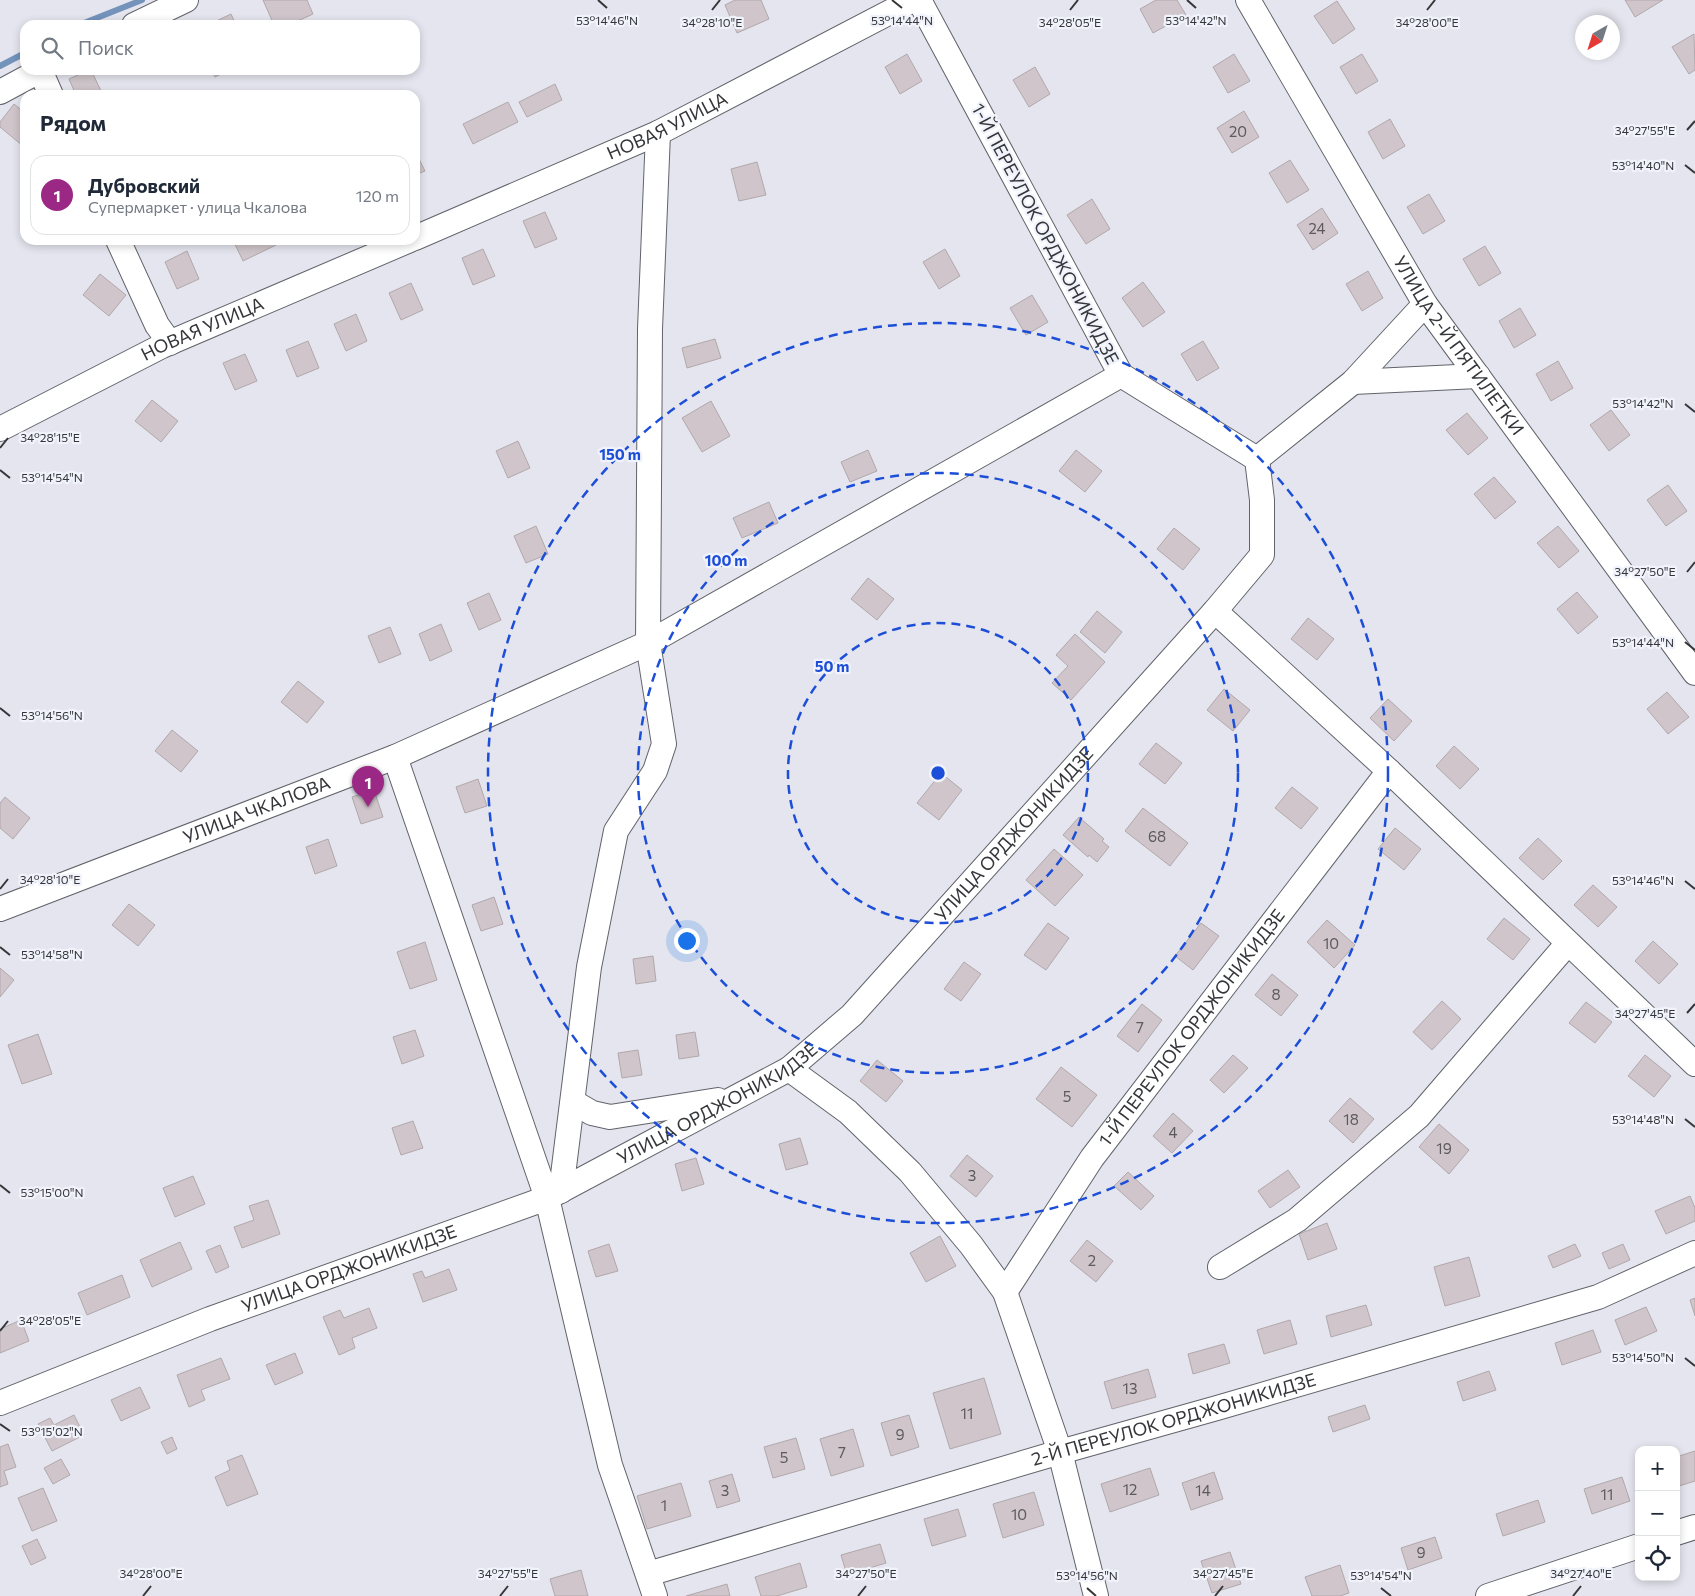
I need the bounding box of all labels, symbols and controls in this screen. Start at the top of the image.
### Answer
text: 53°14'46"N [576,13,638,27]
text: 53°14'44"N [871,13,933,27]
text: 53°14'42"N [1165,13,1227,27]
text: 34°28'10"E [682,15,742,29]
text: 34°28'05"E [1039,15,1101,29]
text: 34°28'00"E [1395,15,1459,29]
north arrow [1575,15,1620,60]
search box [20,20,420,75]
icon: search [38,34,66,62]
text: Поиск [78,36,134,59]
street label: НОВАЯ УЛИЦА [603,87,731,164]
street label: 1-Й ПЕРЕУЛОК ОРДЖОНИКИДЗЕ [968,99,1124,368]
text: Рядом [40,110,106,135]
house number: 20 [1229,122,1247,140]
text: 34°27'55"E [1615,123,1675,137]
text: 53°14'40"N [1612,158,1674,172]
text: Дубровский [88,174,200,197]
text: 1 [53,186,61,205]
text: 120 m [356,186,399,205]
text: Супермаркет · улица Чкалова [88,197,307,216]
house number: 24 [1308,219,1326,237]
street label: УЛИЦА 2-Й ПЯТИЛЕТКИ [1389,252,1529,439]
street label: НОВАЯ УЛИЦА [137,292,267,365]
text: 53°14'42"N [1612,396,1674,410]
text: 34°28'15"E [20,430,80,444]
text: 150 m [599,445,641,463]
text: 53°14'54"N [21,470,83,484]
text: 100 m [705,551,747,569]
text: 34°27'50"E [1614,564,1676,578]
text: 53°14'44"N [1612,635,1674,649]
text: 50 m [815,657,849,675]
text: 53°14'56"N [21,708,83,722]
street label: УЛИЦА ОРДЖОНИКИДЗЕ [929,742,1097,926]
centre of rings [929,764,947,782]
pin: 1 [352,766,384,807]
street label: УЛИЦА ЧКАЛОВА [179,771,333,848]
house number: 68 [1148,827,1166,845]
text: 34°28'10"E [20,872,80,886]
text: 53°14'46"N [1612,873,1674,887]
street label: 1-Й ПЕРЕУЛОК ОРДЖОНИКИДЗЕ [1093,904,1289,1150]
your location [674,928,700,954]
house number: 10 [1323,934,1339,952]
text: 53°14'58"N [21,947,83,961]
house number: 8 [1271,985,1281,1003]
text: 34°27'45"E [1615,1006,1675,1020]
house number: 7 [1136,1018,1144,1036]
street label: УЛИЦА ОРДЖОНИКИДЗЕ [613,1038,821,1169]
house number: 5 [1063,1087,1071,1105]
house number: 18 [1343,1110,1359,1128]
text: 53°14'48"N [1612,1112,1674,1126]
house number: 4 [1169,1123,1178,1141]
house number: 19 [1436,1139,1452,1157]
house number: 3 [968,1166,976,1184]
text: 53°15'00"N [21,1185,83,1199]
street label: УЛИЦА ОРДЖОНИКИДЗЕ [238,1219,459,1317]
house number: 2 [1088,1251,1096,1269]
text: 34°28'05"E [19,1313,81,1327]
text: 53°14'50"N [1612,1350,1674,1364]
street label: 2-Й ПЕРЕУЛОК ОРДЖОНИКИДЗЕ [1029,1368,1318,1470]
house number: 13 [1123,1379,1137,1397]
house number: 11 [961,1404,973,1422]
text: 53°15'02"N [21,1424,83,1438]
house number: 9 [895,1425,905,1443]
house number: 7 [838,1443,846,1461]
map controls [1635,1446,1680,1581]
button: + [1635,1446,1680,1491]
house number: 5 [780,1448,788,1466]
house number: 12 [1123,1480,1137,1498]
house number: 3 [721,1481,729,1499]
house number: 14 [1195,1481,1211,1499]
house number: 11 [1601,1485,1613,1503]
button: − [1635,1491,1680,1536]
house number: 1 [661,1496,667,1514]
house number: 10 [1011,1505,1027,1523]
button: locate [1635,1536,1680,1581]
house number: 9 [1416,1543,1426,1561]
text: 34°28'00"E [119,1566,183,1580]
text: 34°27'55"E [478,1566,538,1580]
text: 34°27'50"E [835,1566,897,1580]
text: 34°27'45"E [1193,1566,1253,1580]
text: 34°27'40"E [1550,1566,1612,1580]
text: 53°14'56"N [1056,1568,1118,1582]
text: 53°14'54"N [1350,1568,1412,1582]

